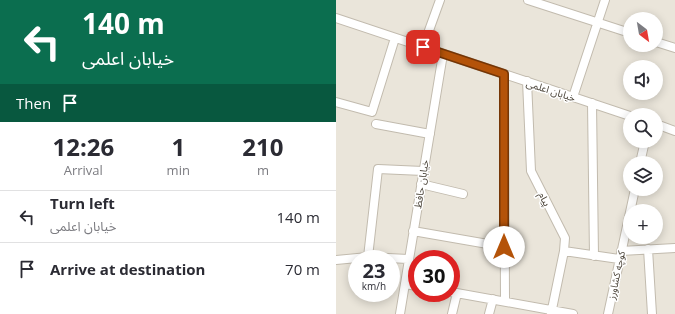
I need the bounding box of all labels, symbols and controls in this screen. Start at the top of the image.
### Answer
text: 140 m [82,4,165,42]
north arrow [623,12,663,52]
map controls [623,12,663,244]
icon: left [16,16,68,68]
pin [406,30,440,64]
icon: arrive [412,36,434,58]
text: خیابان اعلمی [82,46,174,70]
button: sound [623,60,663,100]
street label: خیابان اعلمی [525,75,578,105]
icon: arrive [59,92,81,114]
text: Then [16,93,51,113]
button: search [623,108,663,148]
text: 12:26 [52,130,114,163]
text: 1 [171,130,185,163]
text: 210 [242,130,284,163]
button: layers [623,156,663,196]
street label: خیابان حافظ [410,159,432,209]
text: Arrival [64,161,103,179]
text: min [167,161,190,179]
text: m [257,161,269,179]
street label: پیام [534,189,555,210]
text: Turn left [50,193,115,213]
button: + [623,204,663,244]
icon: left [16,206,38,228]
text: 140 m [276,207,320,227]
text: خیابان اعلمی [50,217,116,235]
position arrow [483,226,525,268]
street label: کوچه کشاورز [604,248,628,302]
speed limit sign: 30 [408,250,460,302]
text: 23 [363,257,385,284]
icon: arrive [16,258,38,280]
text: Arrive at destination [50,259,205,279]
text: 70 m [285,259,320,279]
text: km/h [362,279,386,293]

